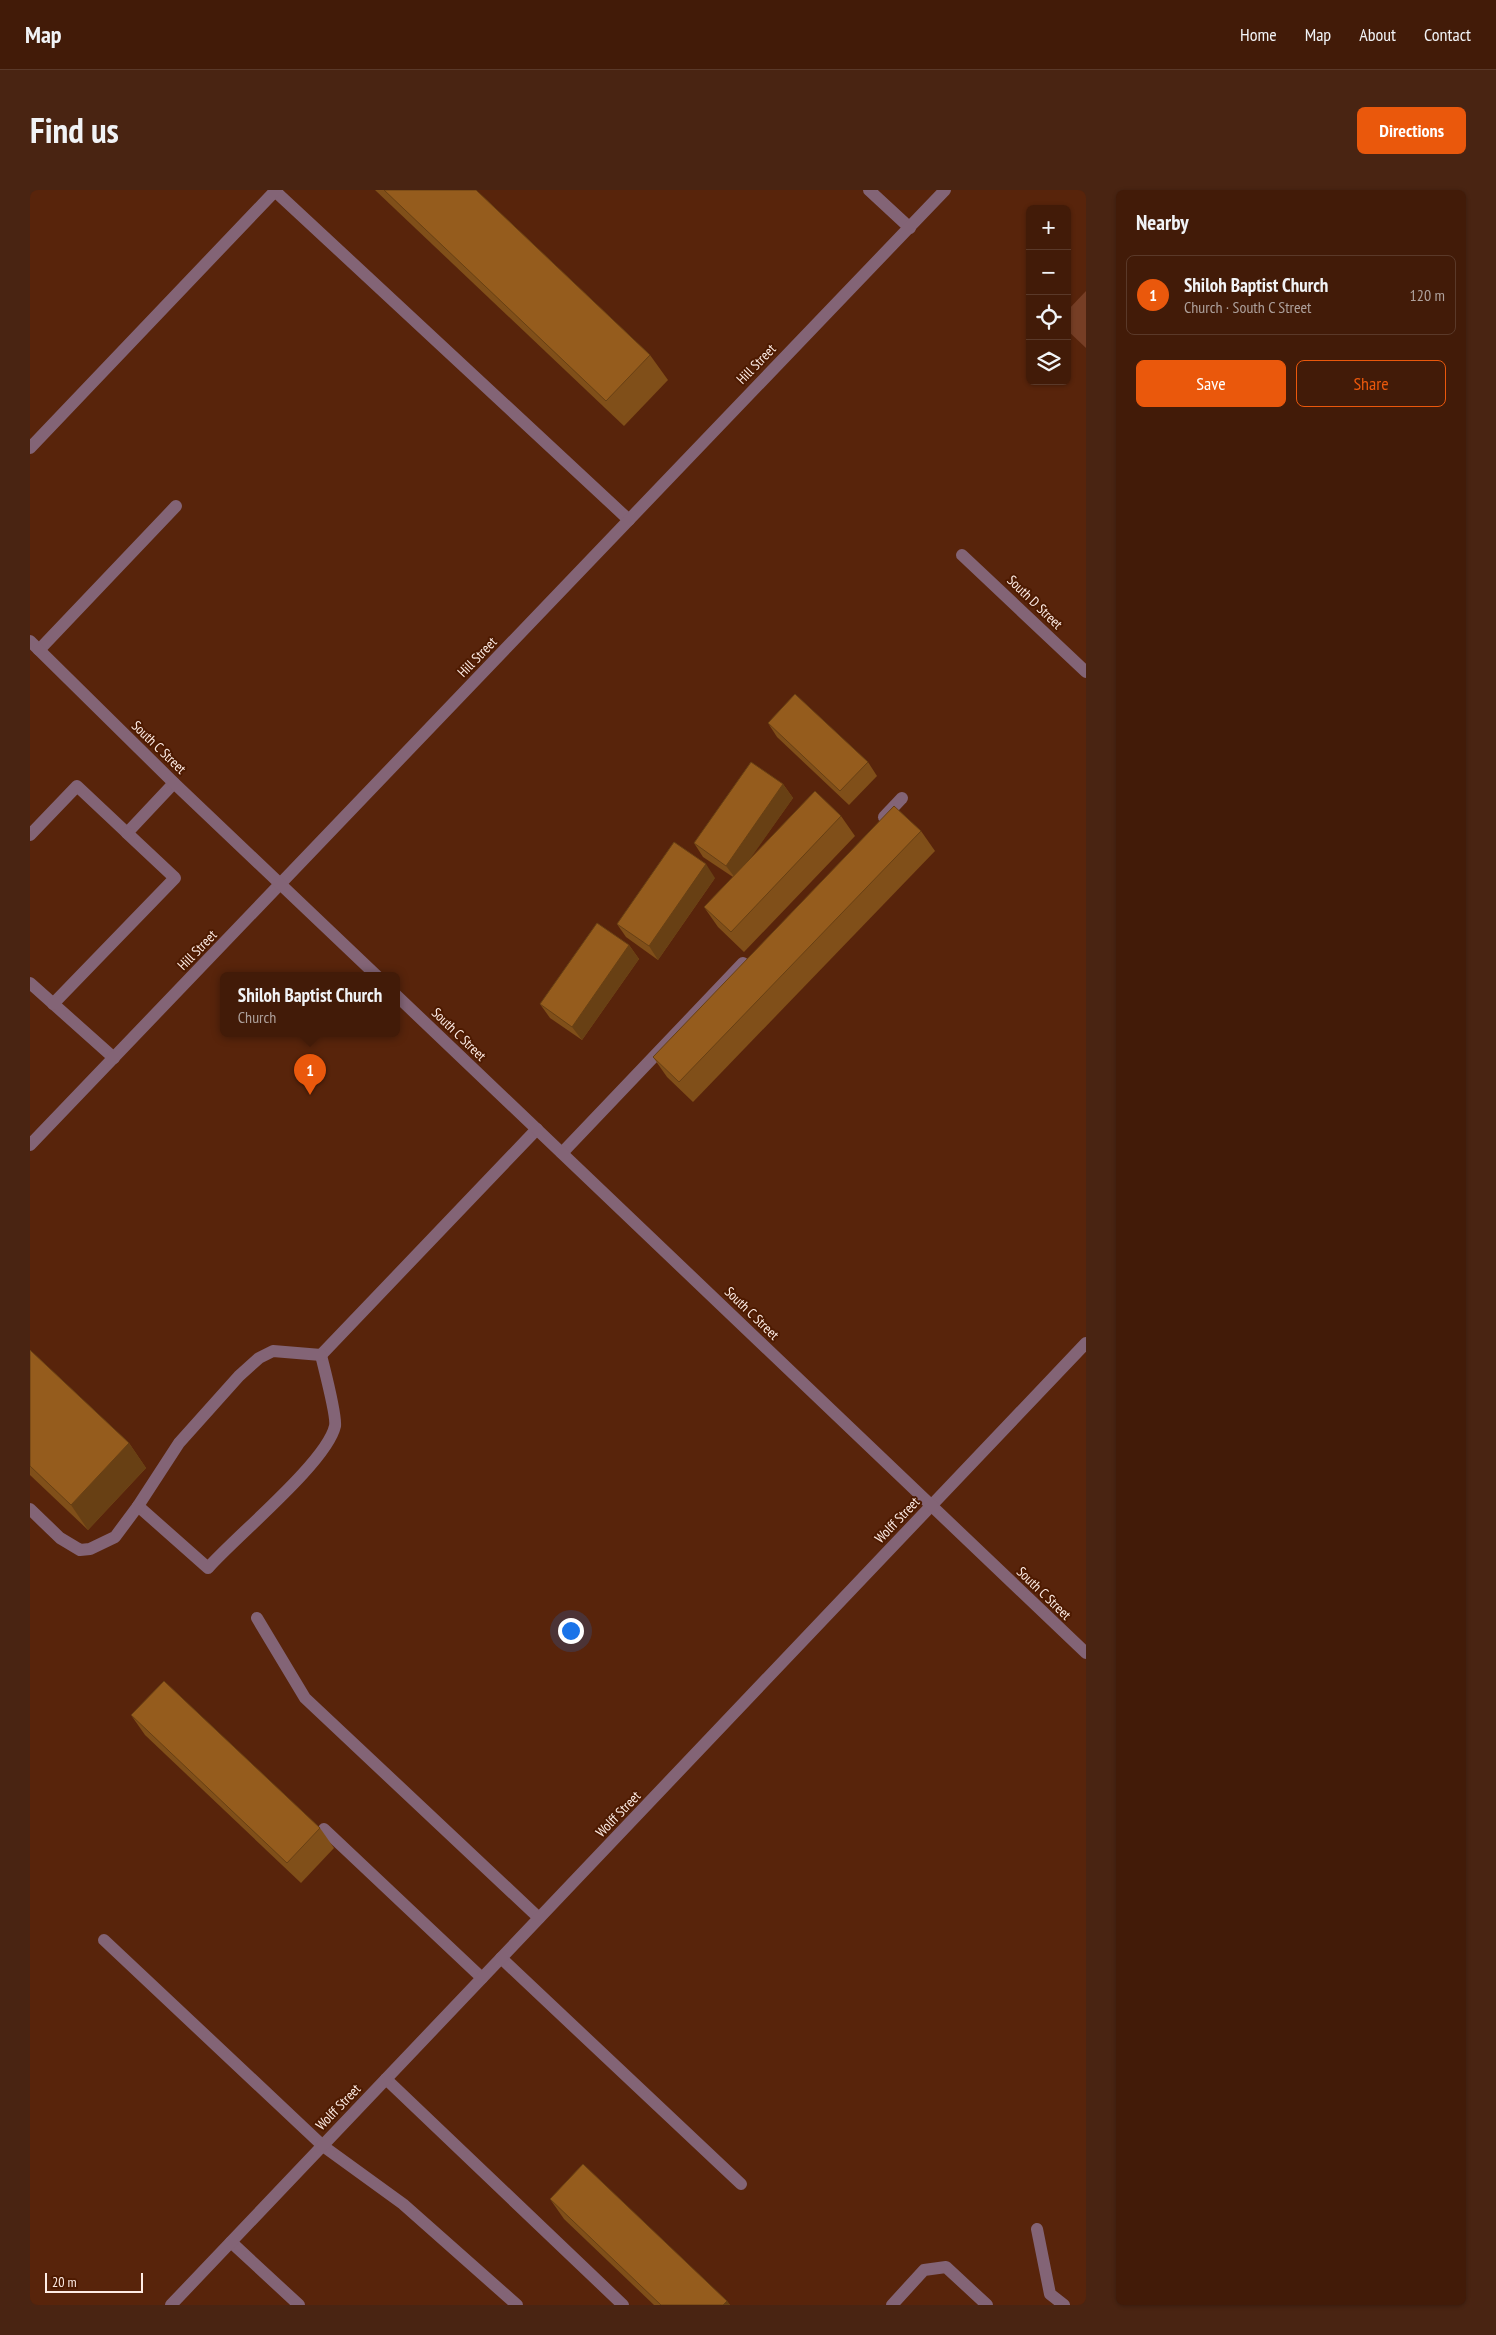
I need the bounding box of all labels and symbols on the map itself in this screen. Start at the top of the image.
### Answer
street label: Hill Street [733,340,780,388]
street label: South D Street [1003,571,1067,633]
street label: Hill Street [454,633,501,681]
street label: South C Street [128,717,190,778]
street label: Hill Street [174,926,221,974]
street label: South C Street [428,1004,490,1065]
pin: 1 [294,1054,326,1095]
street label: South C Street [721,1283,783,1344]
street label: Wolff Street [871,1493,923,1547]
street label: South C Street [1013,1563,1075,1624]
your location [558,1618,584,1644]
street label: Wolff Street [592,1787,644,1841]
street label: Wolff Street [312,2080,364,2134]
scale bar [45,2270,142,2293]

